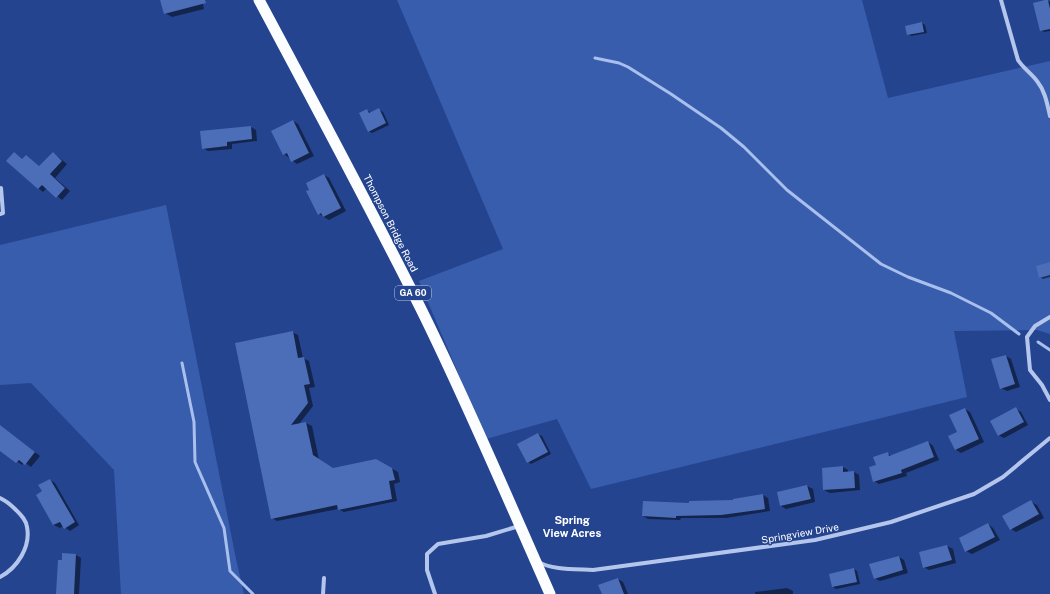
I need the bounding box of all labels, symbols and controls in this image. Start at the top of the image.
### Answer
street label: Thompson Bridge Road [361,172,421,274]
road number: GA 60 [395,286,431,300]
district label: Spring View Acres [543,514,601,539]
street label: Springview Drive [760,520,840,546]

